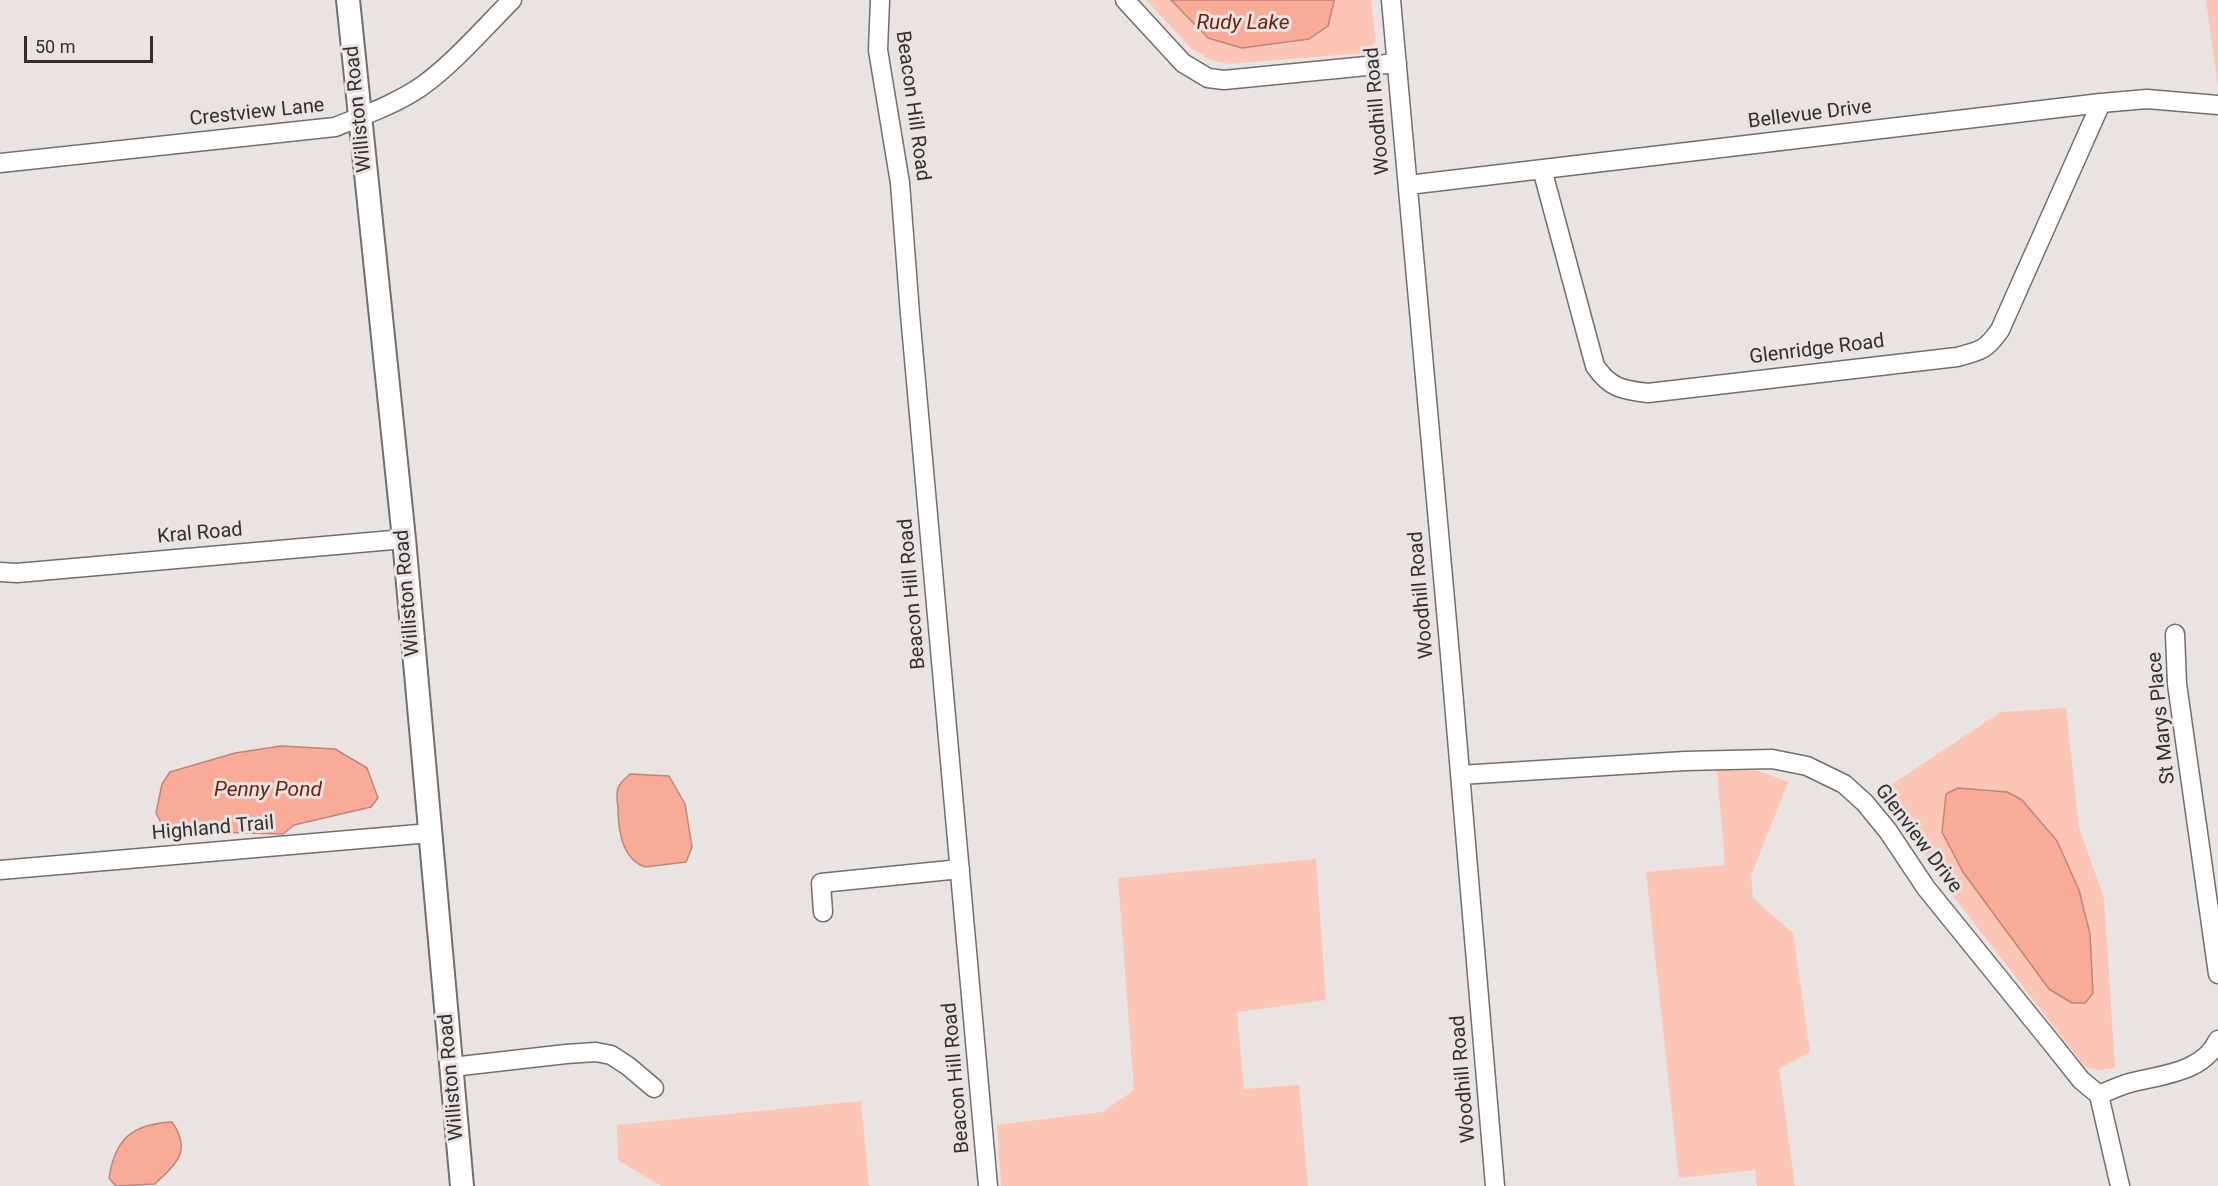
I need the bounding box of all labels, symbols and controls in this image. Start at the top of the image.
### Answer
water label: Rudy Lake [1196,11,1290,37]
scale bar [27,24,156,62]
street label: Beacon Hill Road [890,29,934,183]
text: 50 m [35,36,75,57]
street label: Williston Road [340,45,378,173]
street label: Woodhill Road [1360,46,1396,176]
street label: Crestview Lane [188,94,326,132]
street label: Bellevue Drive [1747,96,1873,134]
street label: Glenridge Road [1748,330,1886,370]
street label: Beacon Hill Road [894,517,932,671]
street label: Kral Road [156,518,244,550]
street label: Williston Road [391,529,425,657]
street label: Woodhill Road [1404,530,1440,660]
street label: St Marys Place [2143,651,2181,785]
water label: Penny Pond [214,778,322,804]
street label: Glenview Drive [1869,780,1967,898]
street label: Highland Trail [151,812,275,846]
street label: Beacon Hill Road [938,1001,976,1155]
street label: Williston Road [435,1013,469,1141]
street label: Woodhill Road [1446,1014,1482,1144]

